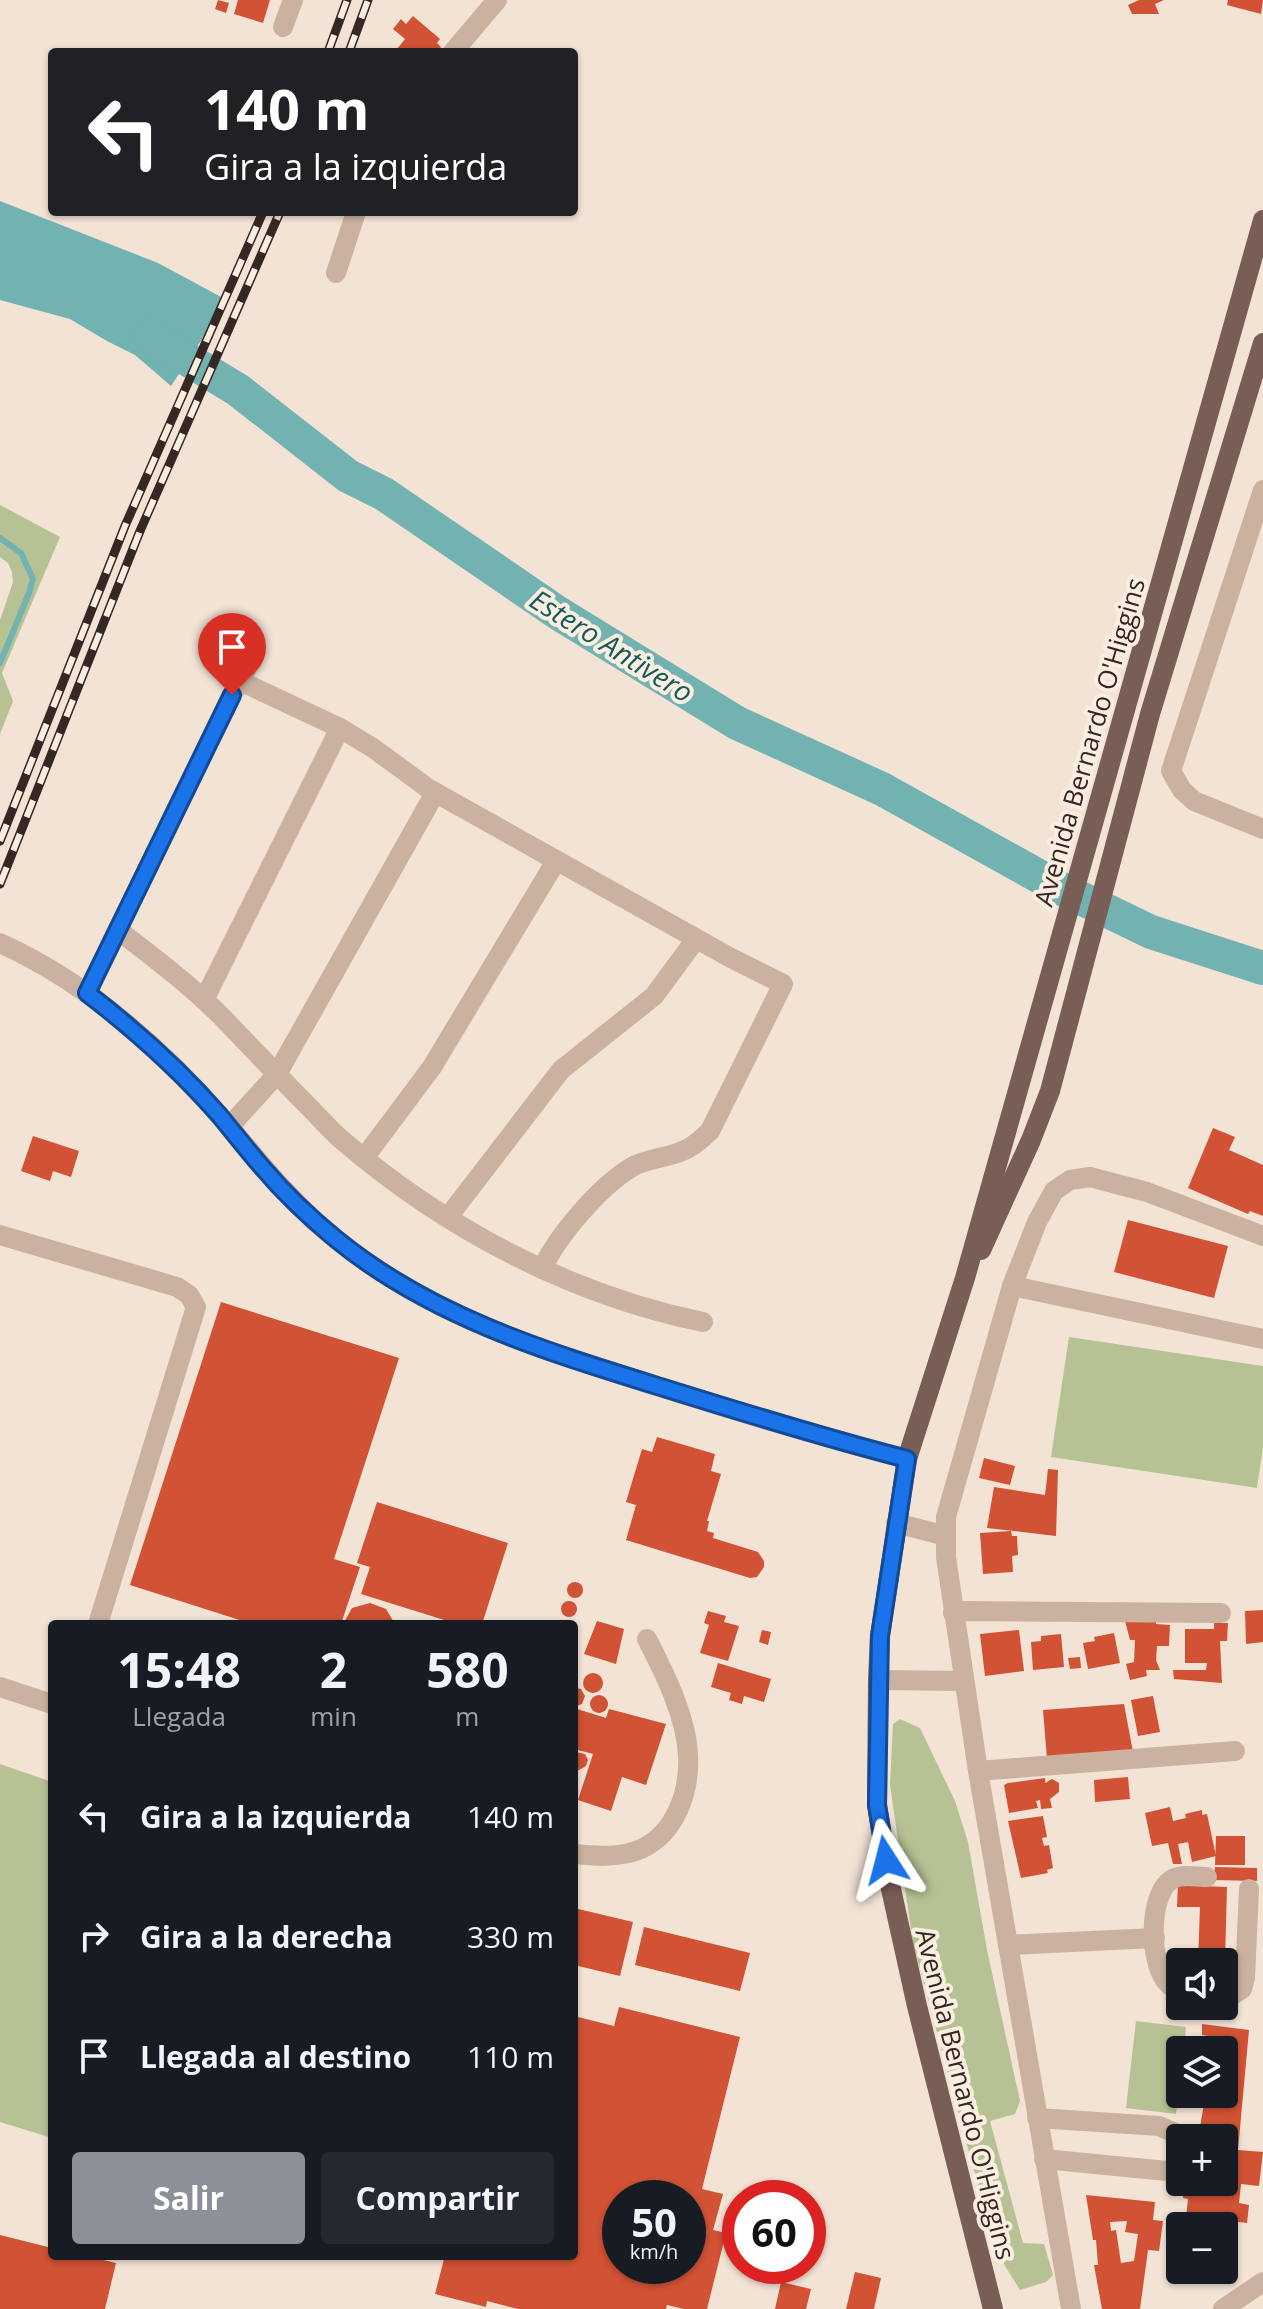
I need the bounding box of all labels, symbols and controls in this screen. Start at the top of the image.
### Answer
text: 140 m [204,70,370,146]
icon: left [72,80,176,184]
text: Gira a la izquierda [204,142,507,191]
street label: Avenida Bernardo O'Higgins [1025,574,1153,910]
water label: Estero Antivero [523,580,701,710]
pin [198,613,266,695]
icon: arrive [210,625,254,669]
text: 15:48 [117,1637,241,1702]
text: 2 [320,1637,347,1702]
text: 580 [426,1637,509,1702]
text: Llegada [132,1698,226,1734]
text: min [310,1698,357,1734]
text: m [455,1698,479,1734]
icon: left [72,1794,116,1838]
text: Gira a la izquierda [140,1796,412,1837]
text: 140 m [467,1796,554,1837]
position arrow [844,1818,928,1902]
icon: right [72,1914,116,1958]
text: Gira a la derecha [140,1916,393,1957]
text: 330 m [467,1916,554,1957]
street label: Avenida Bernardo O'Higgins [907,1925,1025,2263]
map controls [1166,1948,1238,2284]
button: sound [1166,1948,1238,2020]
icon: arrive [72,2034,116,2078]
text: Llegada al destino [140,2036,411,2077]
text: 110 m [467,2036,554,2077]
button: layers [1166,2036,1238,2108]
button: + [1166,2124,1238,2196]
button: Salir [72,2152,305,2244]
button: Compartir [321,2152,554,2244]
speed limit sign: 60 [722,2180,826,2284]
text: 50 [631,2194,677,2249]
button: − [1166,2212,1238,2284]
text: km/h [630,2238,678,2265]

